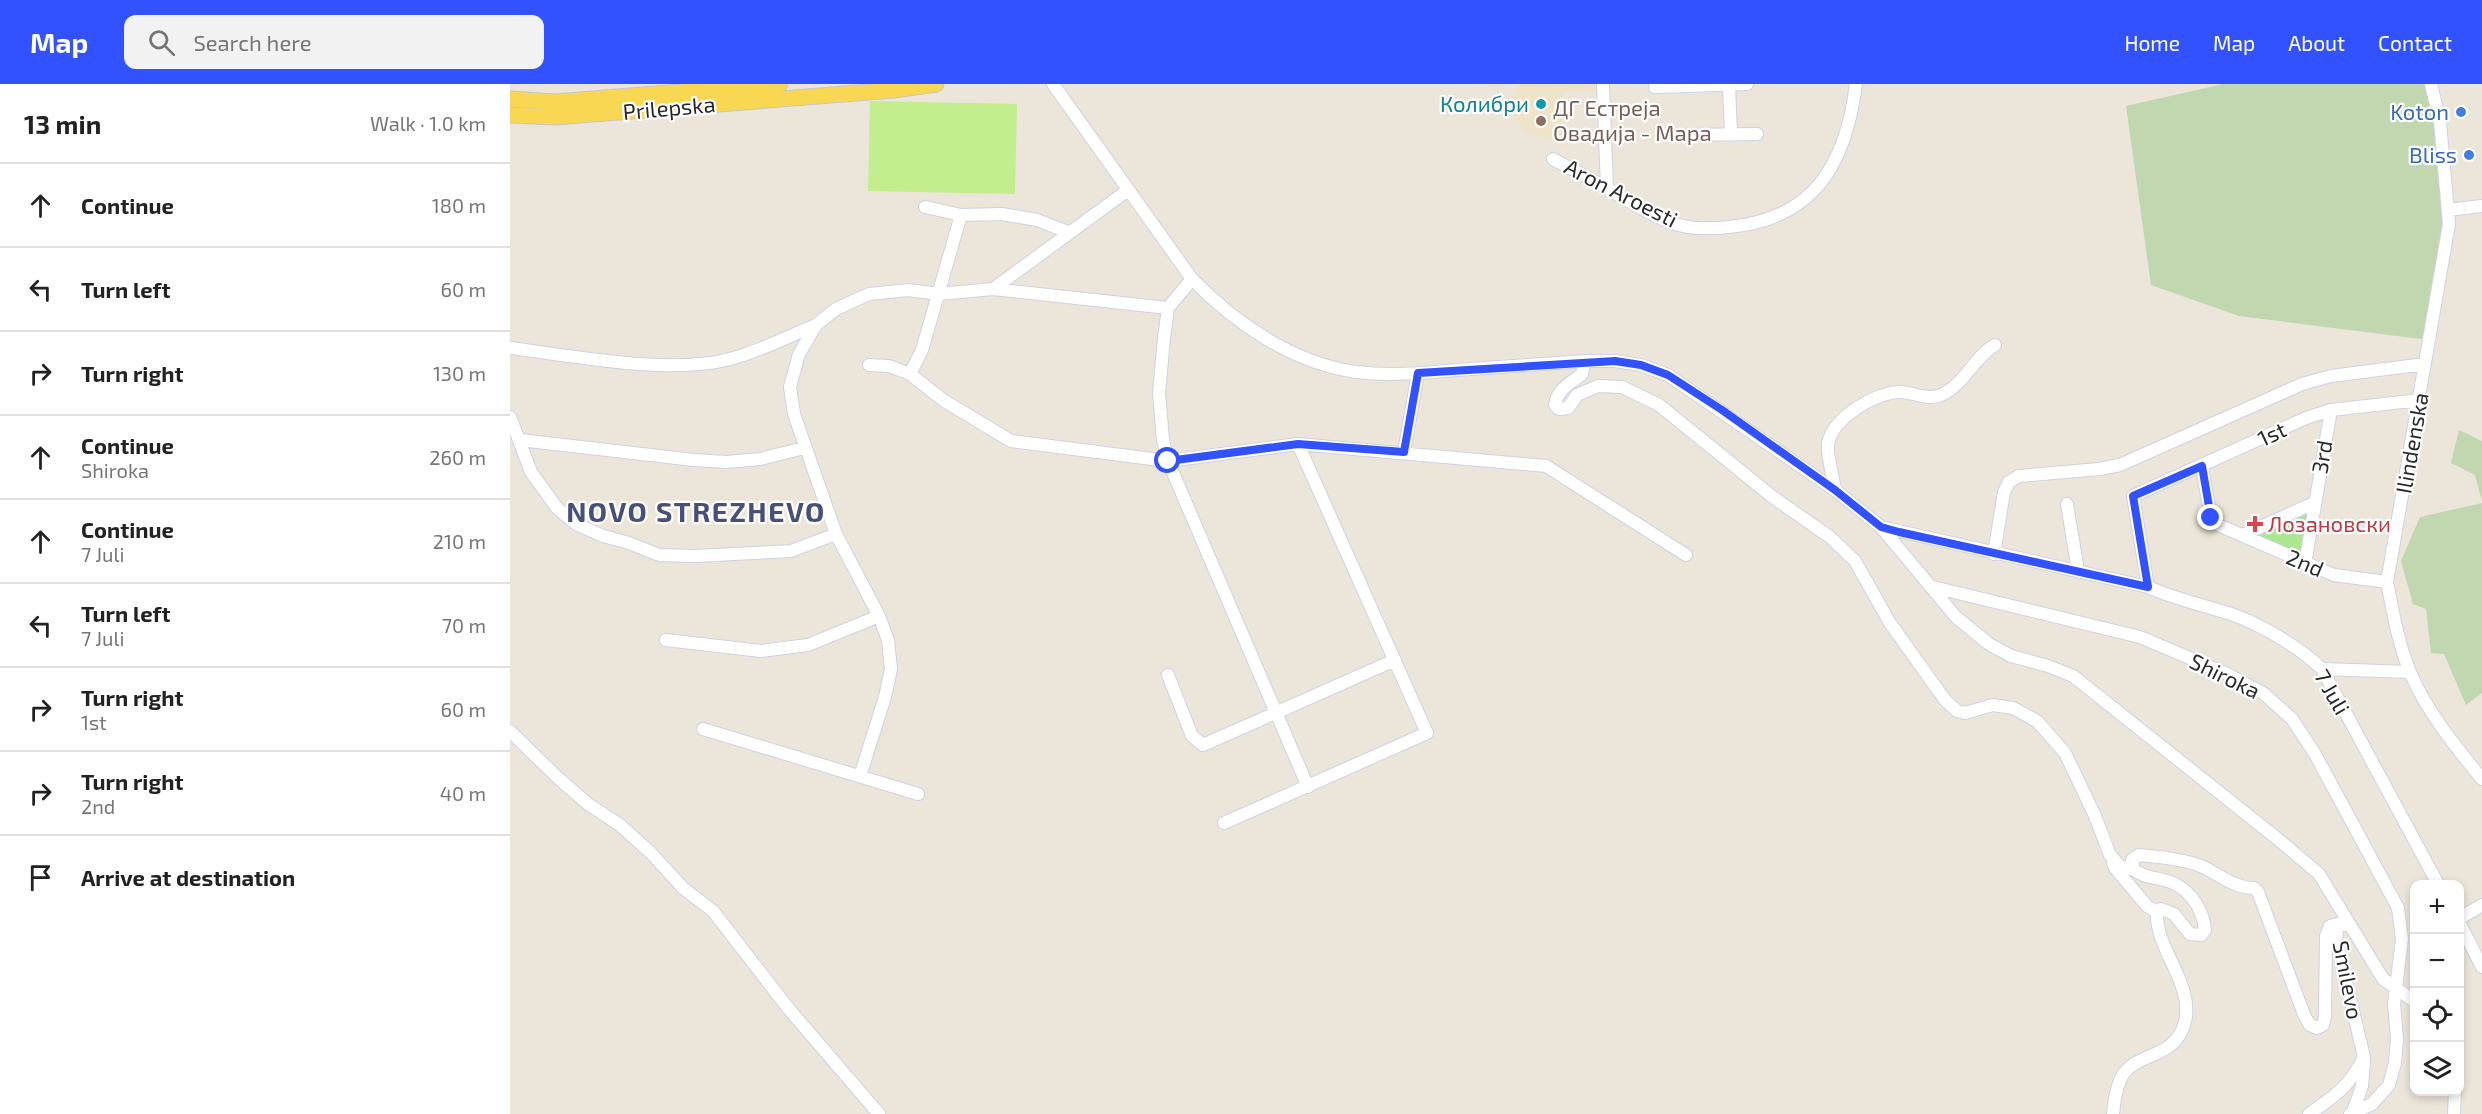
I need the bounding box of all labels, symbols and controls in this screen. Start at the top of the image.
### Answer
search box [124,15,544,69]
text: Map [30,25,88,59]
icon: search [145,26,178,59]
text: Search here [193,29,312,55]
text: Home [2124,30,2180,55]
text: Map [2213,30,2255,55]
text: About [2288,30,2345,55]
text: Contact [2378,30,2452,55]
street label: Prilepska [622,90,716,124]
place label: Колибри [1440,90,1529,116]
place label: ДГ Естреја Овадија - Мара [1553,94,1712,146]
marker: Колибри [1534,97,1548,111]
place label: Koton [2390,98,2449,124]
marker: Koton [2454,105,2468,119]
text: 13 min [24,108,101,139]
text: Walk · 1.0 km [370,111,486,135]
marker: ДГ Естреја Овадија - Мара [1534,114,1548,128]
place label: Bliss [2409,141,2457,167]
marker: Bliss [2462,148,2476,162]
street label: Aron Aroesti [1561,153,1682,232]
icon: ahead [24,189,57,222]
text: Continue [81,192,174,218]
text: 180 m [432,193,486,217]
icon: left [24,273,57,306]
text: Turn left [81,276,170,302]
text: 60 m [441,277,486,301]
icon: right [24,357,57,390]
text: Turn right [81,360,183,386]
text: 130 m [433,361,486,385]
street label: Ilindenska [2389,390,2433,495]
street label: 1st [2253,415,2290,451]
text: Continue [81,432,174,458]
street label: 3rd [2305,438,2337,476]
icon: ahead [24,441,57,474]
text: 260 m [429,445,486,469]
route start [1154,447,1180,473]
text: Shiroka [81,458,149,482]
district label: NOVO STREZHEVO [566,494,826,528]
route end [2197,504,2223,530]
place label: Лозановски [2268,510,2391,536]
marker: Лозановски [2246,515,2264,533]
text: Continue [81,516,174,542]
icon: ahead [24,525,57,558]
text: 210 m [433,529,486,553]
text: 7 Juli [81,542,124,566]
street label: 2nd [2283,543,2328,581]
text: Turn left [81,600,170,626]
icon: left [24,609,57,642]
text: 70 m [442,613,486,637]
text: 7 Juli [81,626,124,650]
street label: Shiroka [2186,647,2265,703]
street label: 7 Juli [2310,664,2356,719]
text: Turn right [81,684,183,710]
icon: right [24,693,57,726]
text: 60 m [441,697,486,721]
text: 1st [81,710,107,734]
text: Turn right [81,768,183,794]
icon: right [24,777,57,810]
text: 40 m [440,781,486,805]
text: 2nd [81,794,115,818]
icon: arrive [24,861,57,894]
text: Arrive at destination [81,864,295,890]
map controls [2410,880,2464,1096]
button: + [2410,880,2464,934]
button: − [2410,934,2464,988]
street label: Smilevo [2329,938,2369,1021]
button: locate [2410,988,2464,1042]
button: layers [2410,1042,2464,1096]

